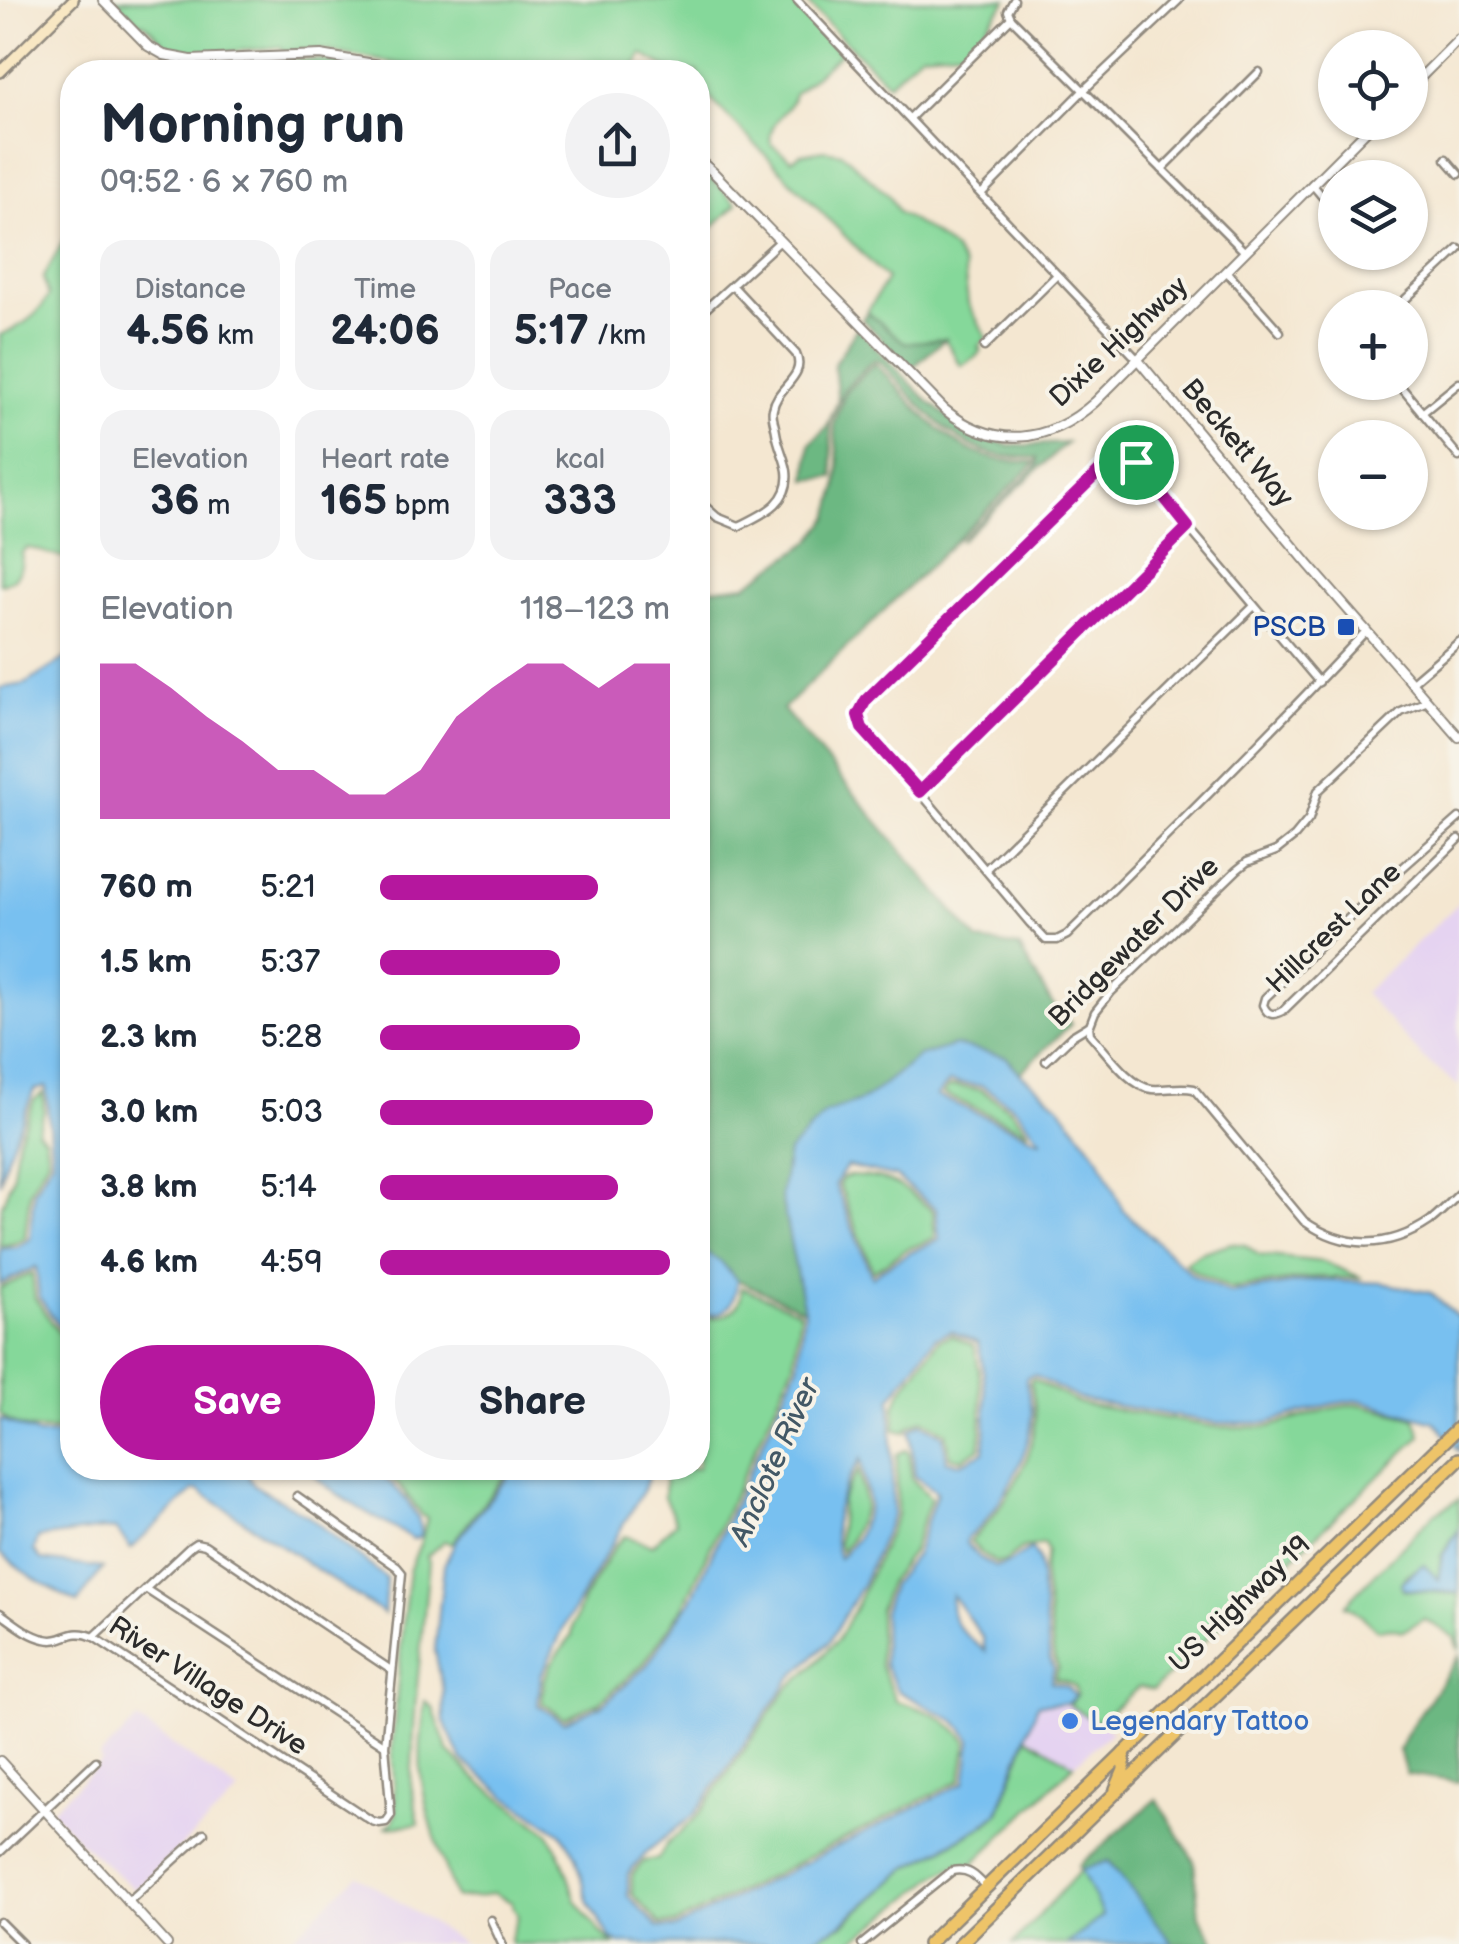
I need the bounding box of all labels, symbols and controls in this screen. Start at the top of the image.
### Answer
map controls [1318,30,1428,530]
button: locate [1318,30,1428,140]
text: Morning run [100,92,405,159]
button: share [565,93,670,198]
button: layers [1318,160,1428,270]
text: 09:52 · 6 × 760 m [100,163,348,202]
street label: Dixie Highway [1043,270,1195,414]
text: Distance [134,273,246,306]
text: Time [354,273,416,306]
text: Pace [548,273,612,306]
button: + [1318,290,1428,400]
text: 4.56 [126,306,210,357]
text: 24:06 [330,306,440,357]
text: 5:17 [514,306,589,357]
text: km [210,319,254,352]
text: /km [589,319,646,352]
street label: Beckett Way [1174,372,1300,514]
pin [1094,420,1179,505]
button: − [1318,420,1428,530]
icon: arrive [1109,435,1164,490]
text: Elevation [132,443,248,476]
text: Heart rate [320,443,450,476]
text: kcal [555,443,605,476]
text: 36 [150,476,200,527]
text: 165 [320,476,387,527]
text: 333 [543,476,617,527]
text: m [200,489,230,522]
text: bpm [387,489,450,522]
text: Elevation [100,590,233,629]
text: 118–123 m [520,590,670,629]
place label: PSCB [1252,611,1326,644]
marker: PSCB [1335,616,1357,638]
street label: Bridgewater Drive [1042,850,1226,1034]
street label: Hillcrest Lane [1260,856,1408,1000]
text: 760 m [100,868,193,907]
text: 5:21 [260,868,316,907]
text: 1.5 km [100,943,192,982]
text: 5:37 [260,943,320,982]
text: 2.3 km [100,1018,198,1057]
text: 5:28 [260,1018,322,1057]
text: 3.0 km [100,1093,198,1132]
text: 5:03 [260,1093,323,1132]
text: 3.8 km [100,1168,198,1207]
text: 5:14 [260,1168,317,1207]
text: 4.6 km [100,1243,198,1282]
text: 4:59 [260,1243,323,1282]
button: Save [100,1345,375,1460]
button: Share [395,1345,670,1460]
water label: Anclote River [721,1371,829,1553]
street label: US Highway 19 [1163,1528,1317,1680]
street label: River Village Drive [102,1609,314,1763]
place label: Legendary Tattoo [1090,1705,1309,1738]
marker: Legendary Tattoo [1059,1710,1081,1732]

